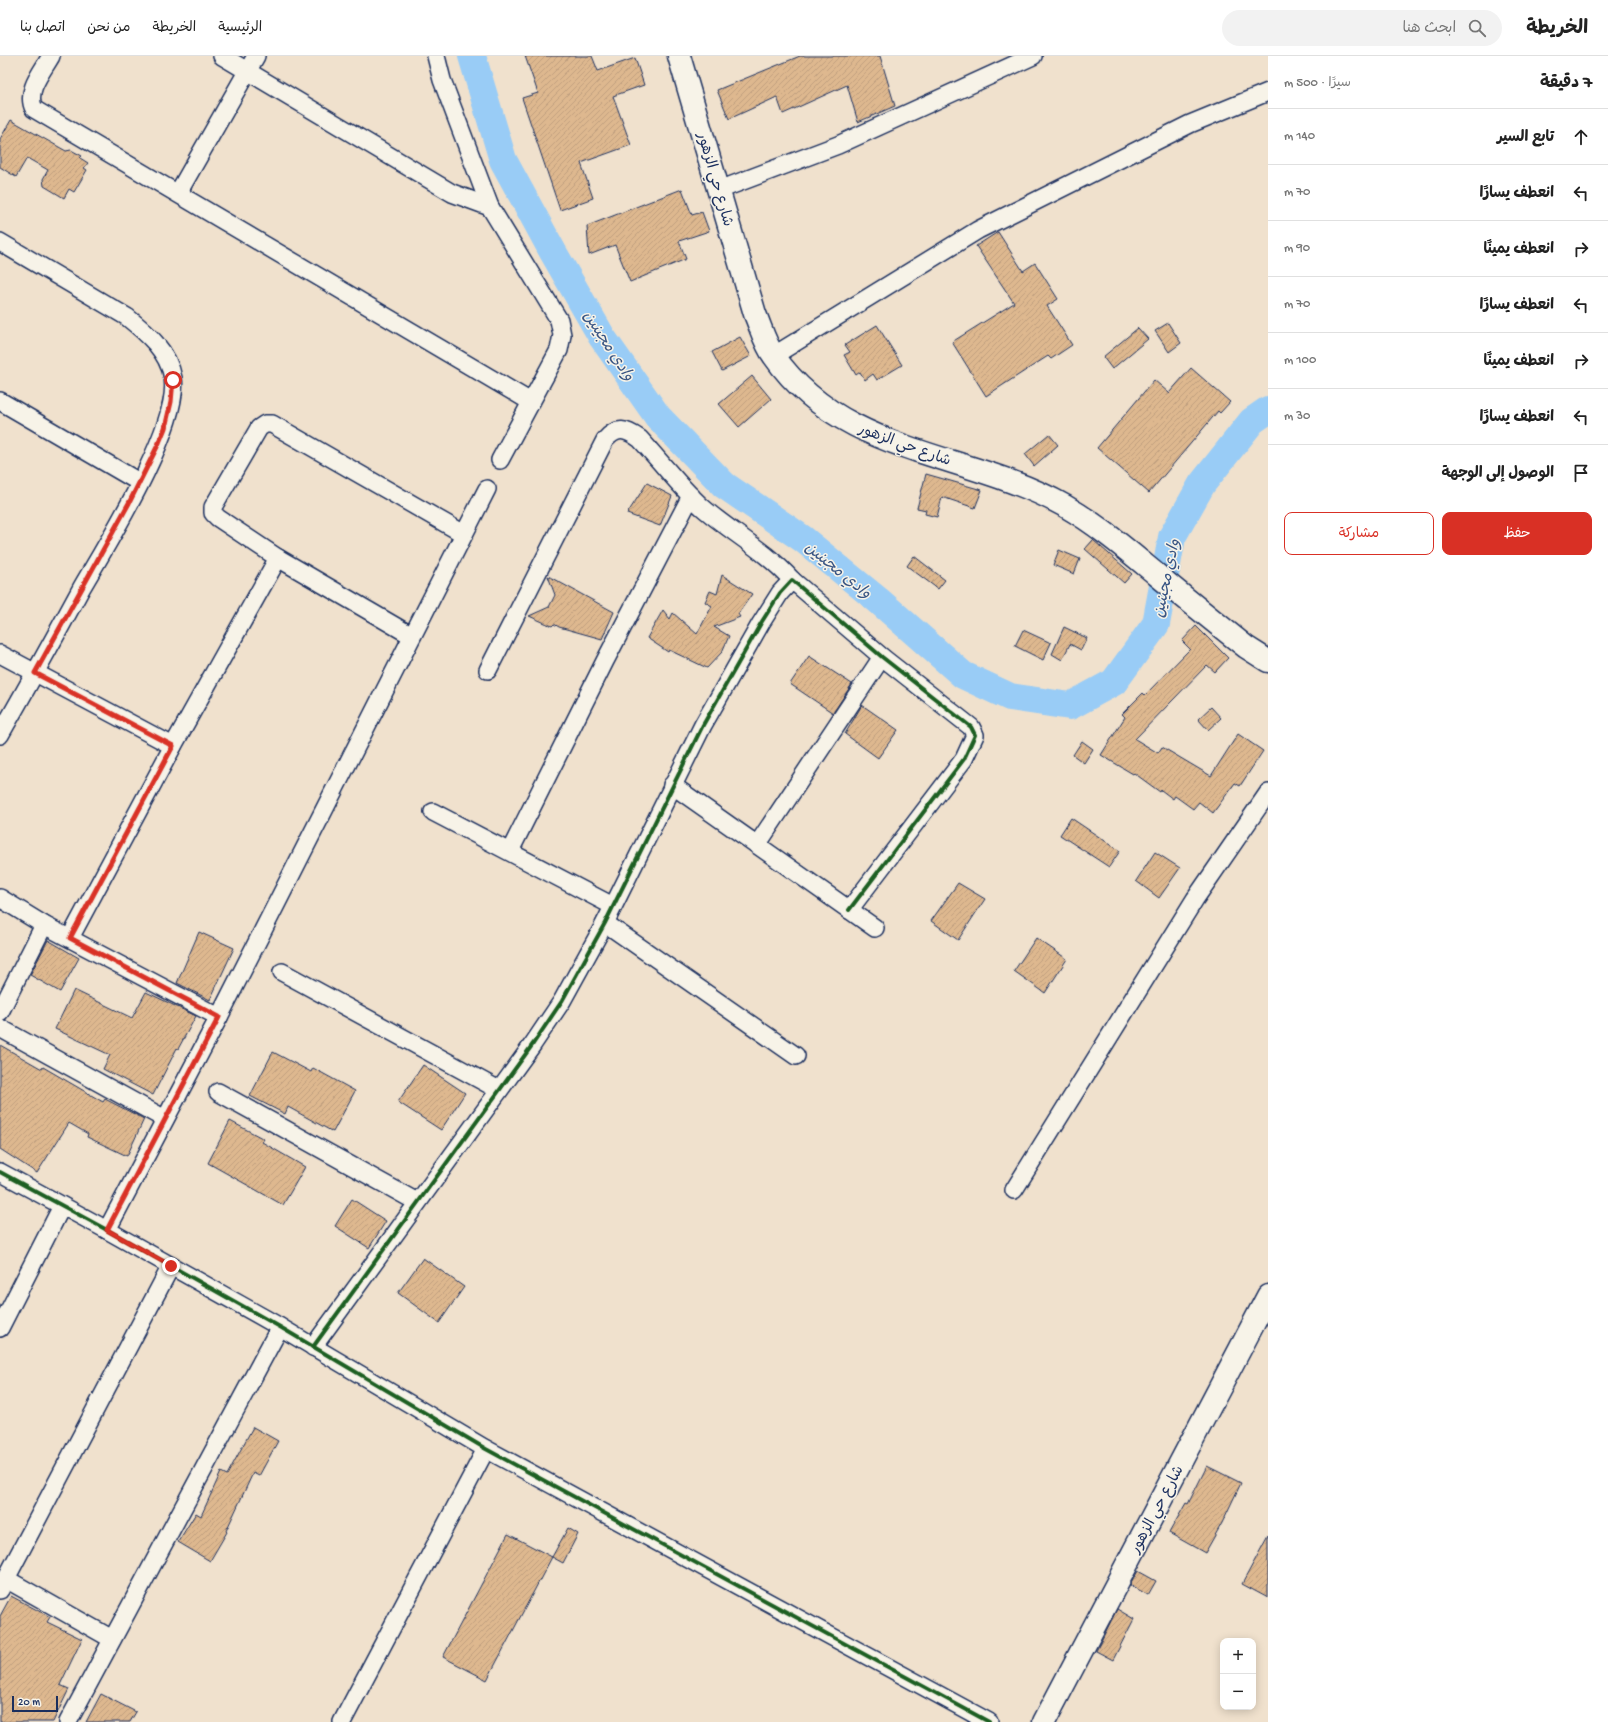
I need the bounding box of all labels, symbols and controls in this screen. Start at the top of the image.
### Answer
search box [1222,10,1502,46]
icon: search [1466,17,1488,39]
text: الخريطة [1526,18,1588,41]
text: اتصل بنا [20,20,65,37]
text: من نحن [87,20,131,37]
text: الخريطة [153,20,196,37]
text: الرئيسية [218,20,262,37]
text: ابحث هنا [1402,20,1456,38]
text: 7 دقيقة [1540,74,1592,94]
text: سيرًا · 500 m [1284,76,1351,91]
icon: ahead [1570,126,1592,148]
street label: شارع حي الزهور [690,129,736,229]
text: 140 m [1284,129,1315,144]
text: تابع السير [1497,129,1554,147]
icon: left [1570,182,1592,204]
text: 70 m [1284,185,1310,200]
text: انعطف يسارًا [1480,185,1554,203]
icon: right [1570,238,1592,260]
text: 90 m [1284,241,1310,256]
text: انعطف يمينًا [1483,241,1554,259]
icon: left [1570,294,1592,316]
text: 70 m [1284,297,1310,312]
text: انعطف يسارًا [1480,297,1554,315]
water label: وادي مجينين [577,308,638,386]
icon: right [1570,350,1592,372]
text: 100 m [1284,353,1316,368]
text: انعطف يمينًا [1483,353,1554,371]
route start [164,371,182,389]
icon: left [1570,406,1592,428]
text: 30 m [1284,409,1310,424]
text: انعطف يسارًا [1480,409,1554,427]
street label: شارع حي الزهور [854,420,953,473]
icon: arrive [1570,462,1592,484]
text: الوصول إلى الوجهة [1441,465,1554,483]
button: مشاركة [1284,512,1434,555]
button: حفظ [1442,512,1592,555]
water label: وادي مجينين [1150,537,1186,620]
water label: وادي مجينين [800,538,875,605]
route end [162,1257,180,1275]
street label: شارع حي الزهور [1127,1463,1190,1559]
map controls [1220,1638,1256,1710]
button: + [1220,1638,1256,1674]
button: − [1220,1674,1256,1710]
scale bar [12,1694,58,1713]
text: 20 m [18,1697,40,1709]

